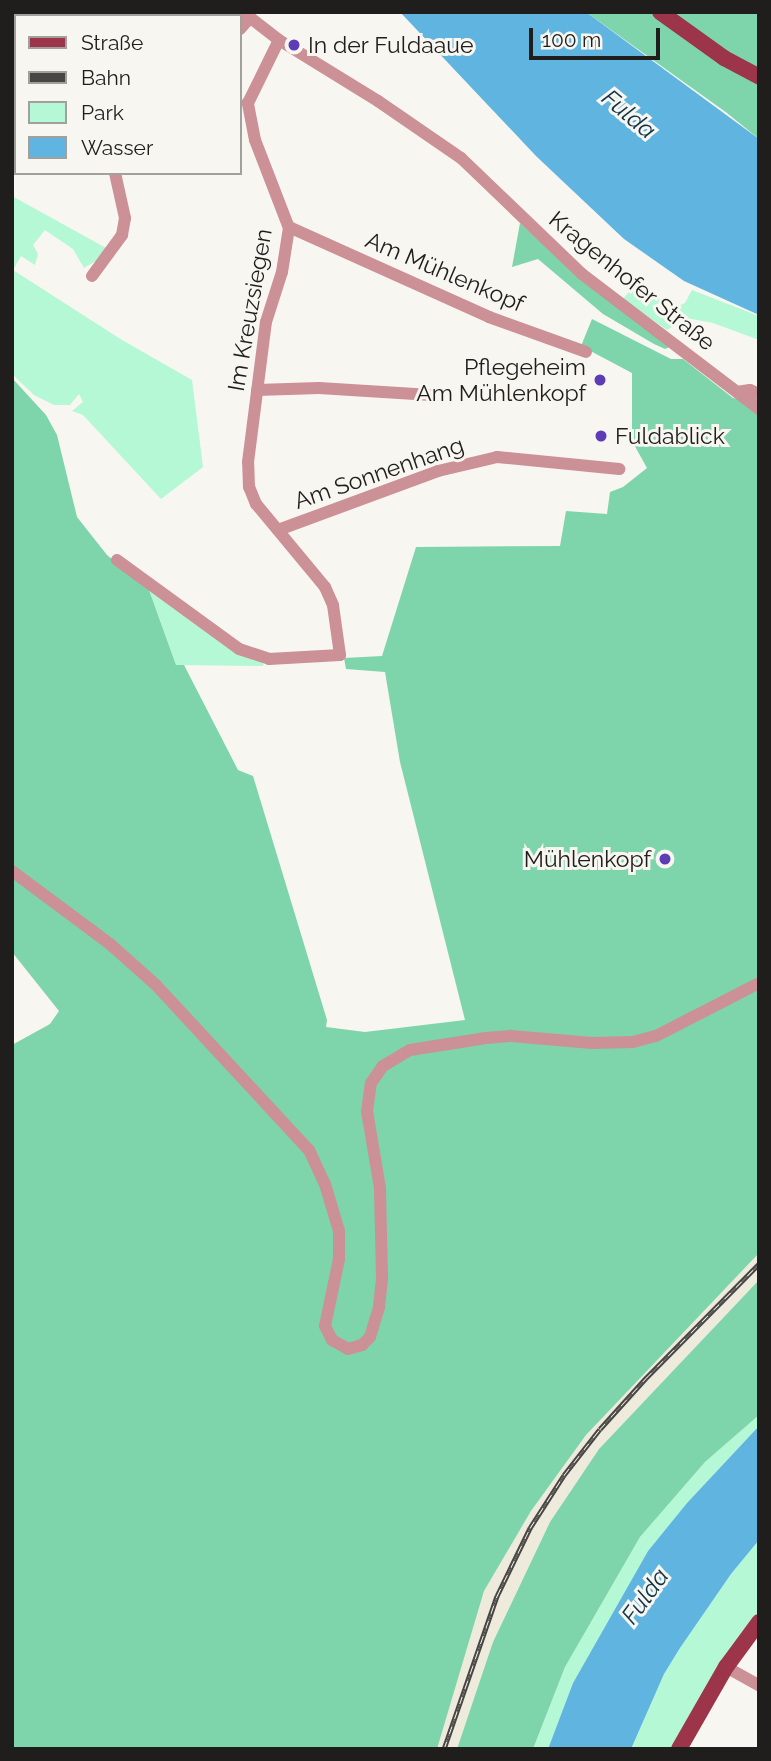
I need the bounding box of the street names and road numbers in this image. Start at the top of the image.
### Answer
street label: Kragenhofer Straße [543,205,721,357]
street label: Am Mühlenkopf [361,226,529,318]
street label: Im Kreuzsiegen [222,227,278,393]
street label: Am Sonnenhang [291,431,467,515]

